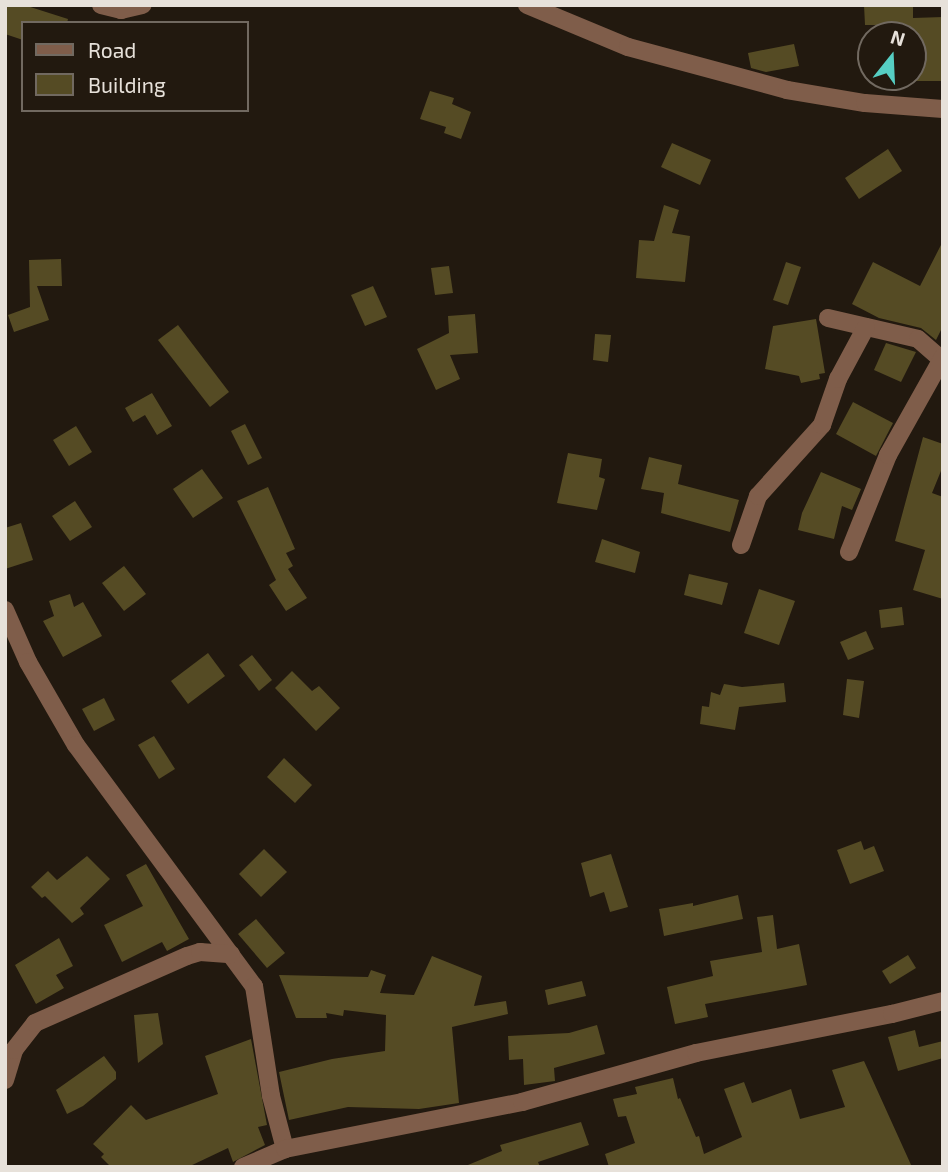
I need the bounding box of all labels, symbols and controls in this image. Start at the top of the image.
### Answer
legend [21,21,248,112]
north arrow [857,21,927,91]
text: N [888,24,908,51]
text: Road [88,37,136,62]
text: Building [88,72,166,97]

